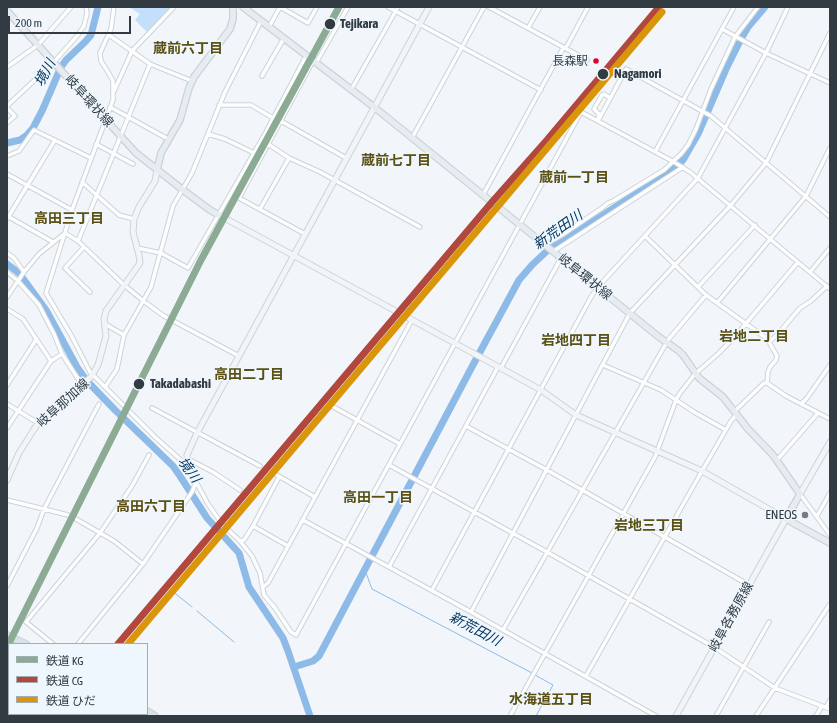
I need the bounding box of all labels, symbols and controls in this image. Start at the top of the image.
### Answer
scale bar [10,8,133,34]
text: 200 m [15,16,42,30]
place label: Tejikara [340,16,378,32]
marker: Tejikara [323,17,337,31]
district label: 蔵前六丁目 [153,41,223,57]
place label: 長森駅 [552,54,588,68]
marker: 長森駅 [591,56,601,66]
water label: 境川 [31,57,59,89]
place label: Nagamori [614,66,661,82]
marker: Nagamori [596,67,610,81]
street label: 岐阜環状線 [61,72,117,130]
district label: 蔵前七丁目 [361,153,431,169]
district label: 蔵前一丁目 [539,170,609,186]
water label: 新荒田川 [530,207,586,253]
district label: 高田三丁目 [34,211,104,227]
street label: 岐阜環状線 [555,250,615,304]
district label: 岩地二丁目 [719,329,789,345]
district label: 岩地四丁目 [541,333,611,349]
district label: 高田二丁目 [214,367,284,383]
street label: 岐阜那加線 [34,375,92,431]
place label: Takadabashi [150,376,211,392]
marker: Takadabashi [132,377,146,391]
water label: 境川 [174,454,204,486]
district label: 高田一丁目 [343,490,413,506]
district label: 高田六丁目 [116,499,186,515]
place label: ENEOS [765,507,797,523]
marker: ENEOS [800,510,810,520]
district label: 岩地三丁目 [614,518,684,534]
street label: 岐阜各務原線 [705,579,757,655]
water label: 新荒田川 [446,608,504,650]
legend [8,643,148,715]
text: 鉄道 KG [46,654,84,668]
text: 鉄道 CG [46,674,83,688]
district label: 水海道五丁目 [509,692,593,708]
text: 鉄道 ひだ [46,694,96,708]

